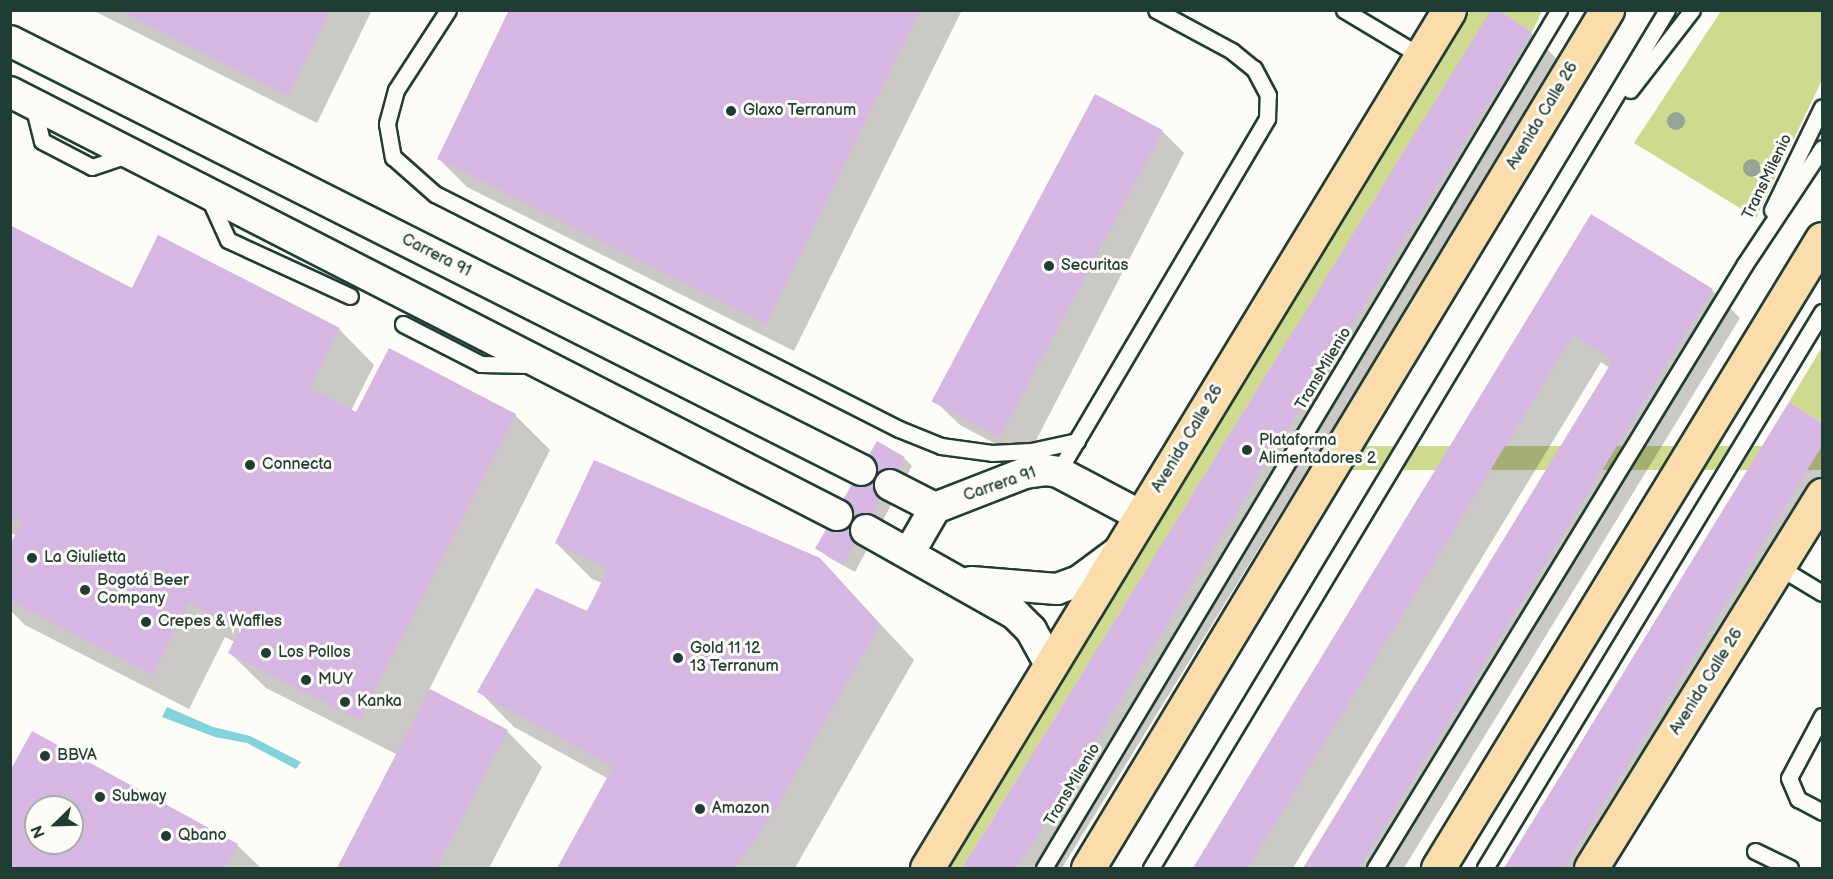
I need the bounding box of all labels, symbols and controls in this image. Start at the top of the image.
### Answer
street label: Avenida Calle 26 [1503,59,1583,173]
place label: Glaxo Terranum [743,101,857,121]
marker: Glaxo Terranum [724,104,738,118]
street label: TransMilenio [1739,131,1797,223]
street label: Carrera 91 [398,230,474,282]
place label: Securitas [1061,256,1129,276]
marker: Securitas [1042,259,1056,273]
street label: TransMilenio [1292,324,1356,414]
street label: Avenida Calle 26 [1148,382,1228,496]
place label: Plataforma Alimentadores 2 [1259,431,1376,469]
marker: Plataforma Alimentadores 2 [1240,443,1254,457]
place label: Connecta [262,455,332,475]
marker: Connecta [243,458,257,472]
street label: Carrera 91 [961,464,1039,506]
place label: La Giulietta [44,548,126,568]
marker: La Giulietta [25,551,39,565]
place label: Bogotá Beer Company [97,571,189,609]
marker: Bogotá Beer Company [78,583,92,597]
place label: Crepes & Waffles [158,612,283,632]
marker: Crepes & Waffles [139,615,153,629]
street label: Avenida Calle 26 [1666,625,1748,739]
place label: Gold 11 12 13 Terranum [690,639,779,677]
place label: Los Pollos [278,643,351,663]
marker: Los Pollos [259,646,273,660]
marker: Gold 11 12 13 Terranum [671,651,685,665]
place label: MUY [318,670,353,690]
marker: MUY [299,673,313,687]
place label: Kanka [357,692,402,712]
marker: Kanka [338,695,352,709]
street label: TransMilenio [1041,740,1105,830]
place label: BBVA [57,746,97,766]
marker: BBVA [38,749,52,763]
place label: Subway [112,787,166,807]
marker: Subway [93,790,107,804]
north arrow [24,795,84,855]
place label: Amazon [712,799,770,819]
marker: Amazon [693,802,707,816]
text: N [28,822,50,841]
place label: Qbano [178,826,227,846]
marker: Qbano [159,829,173,843]

